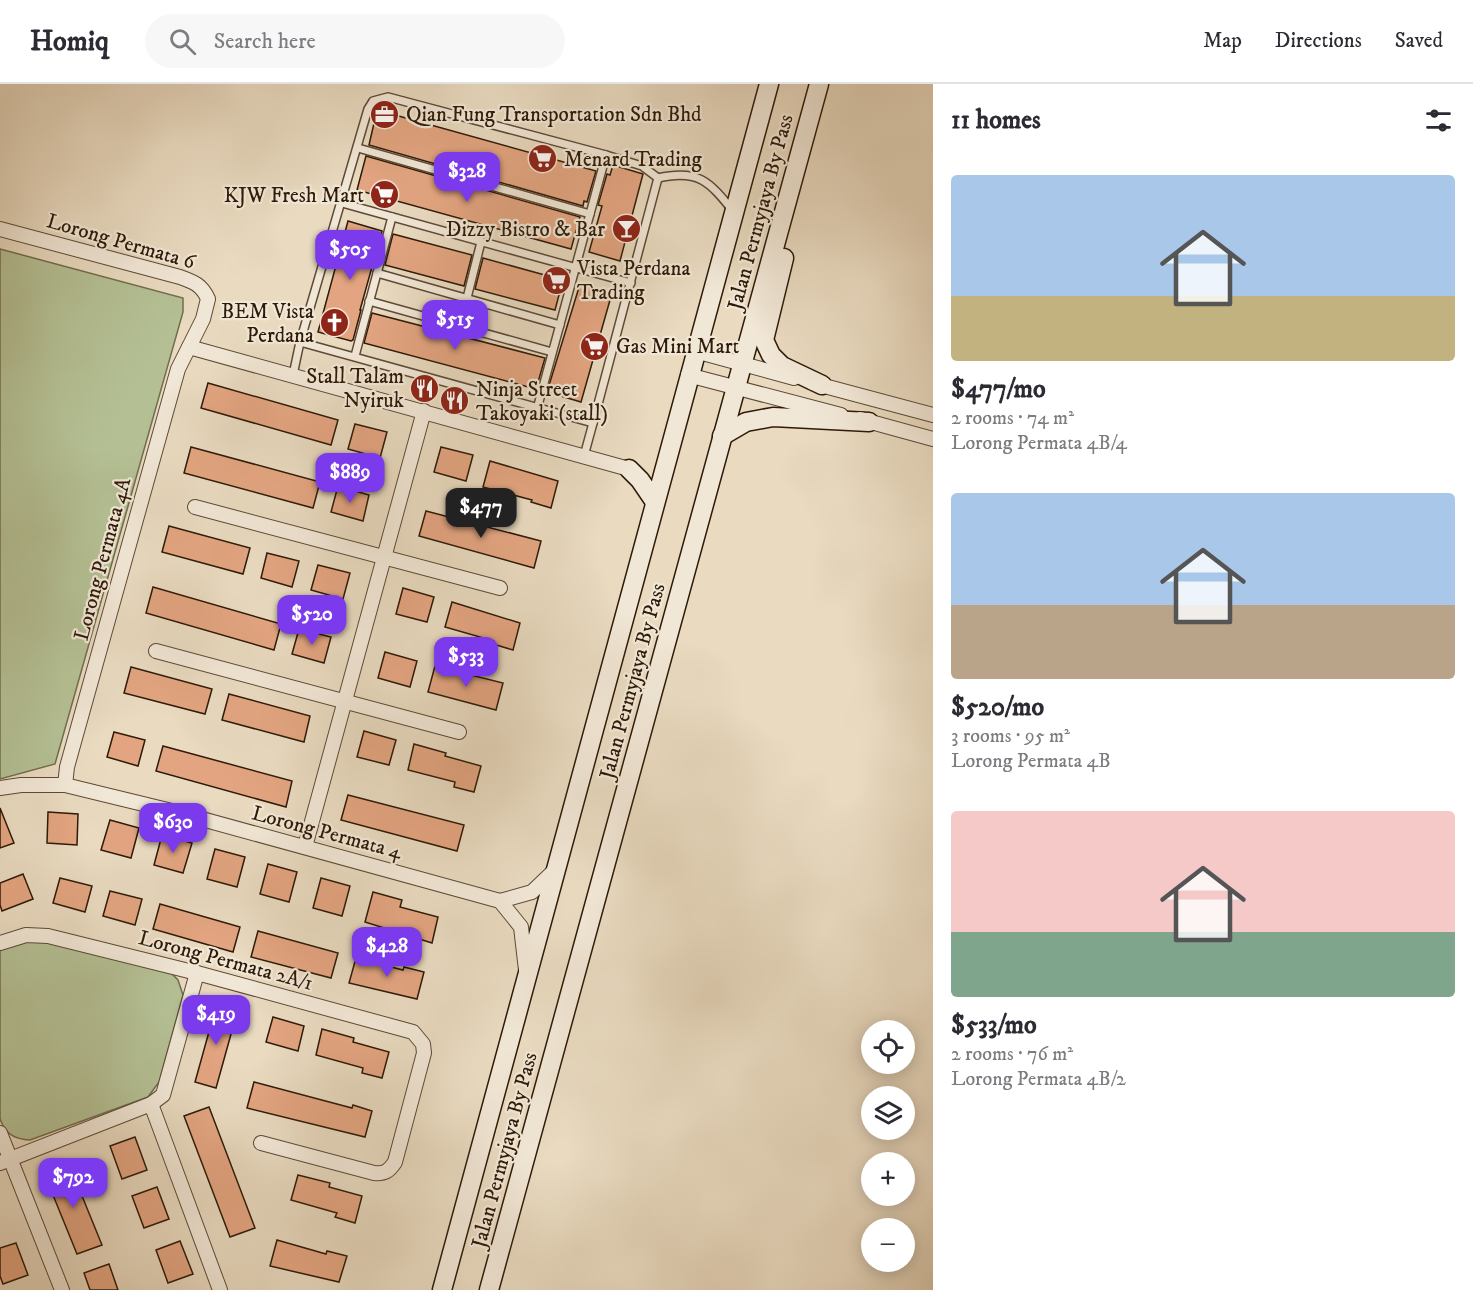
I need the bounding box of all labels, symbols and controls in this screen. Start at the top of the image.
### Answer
search box [145,14,565,68]
text: Homiq [30,24,109,59]
icon: search [166,25,199,58]
text: Search here [214,28,316,55]
text: Map [1203,28,1242,54]
text: Directions [1275,28,1362,54]
text: Saved [1395,28,1443,54]
office icon: Qian Fung Transportation Sdn Bhd [369,98,401,130]
place label: Qian Fung Transportation Sdn Bhd [406,102,702,128]
text: 11 homes [951,104,1041,137]
icon: filters [1422,104,1455,137]
street label: Jalan Permyjaya By Pass [722,111,800,315]
supermarket icon: Menard Trading [527,143,559,175]
place label: Menard Trading [564,147,703,173]
pin: $328 [431,152,503,203]
text: $328 [448,159,486,184]
supermarket icon: KJW Fresh Mart [369,179,401,211]
place label: KJW Fresh Mart [224,183,364,209]
street label: Lorong Permata 6 [44,208,199,276]
bar icon: Dizzy Bistro & Bar [610,213,642,245]
icon: home [1149,214,1257,322]
place label: Dizzy Bistro & Bar [446,217,605,243]
pin: $505 [314,230,386,281]
text: $505 [329,237,371,262]
place label: Vista Perdana Trading [576,256,690,306]
supermarket icon: Vista Perdana Trading [540,264,572,296]
place label: BEM Vista Perdana [221,299,314,349]
pin: $515 [419,300,491,351]
church icon: BEM Vista Perdana [319,307,351,339]
text: $515 [436,307,474,332]
supermarket icon: Gas Mini Mart [579,330,611,362]
place label: Gas Mini Mart [616,334,740,360]
place label: Stall Talam Nyiruk [306,364,405,414]
restaurant icon: Stall Talam Nyiruk [409,372,441,404]
text: $477/mo [951,373,1046,406]
place label: Ninja Street Takoyaki (stall) [476,377,608,427]
restaurant icon: Ninja Street Takoyaki (stall) [439,385,471,417]
text: 2 rooms · 74 m² [951,406,1074,431]
text: Lorong Permata 4B/4 [951,431,1127,456]
pin: $889 [314,453,386,504]
text: $889 [330,460,370,485]
street label: Lorong Permata 4A [69,474,137,644]
pin: $477 [445,488,517,539]
text: $477 [460,495,502,520]
icon: home [1149,532,1257,640]
street label: Jalan Permyjaya By Pass [594,580,672,784]
pin: $520 [276,595,348,646]
text: $520 [291,602,333,627]
pin: $533 [430,637,502,688]
text: $533 [448,644,484,669]
text: $520/mo [951,691,1044,724]
text: 3 rooms · 95 m² [951,724,1070,749]
text: Lorong Permata 4B [951,749,1111,774]
street label: Lorong Permata 4 [249,800,406,866]
pin: $630 [137,803,209,854]
text: $630 [153,810,193,835]
icon: home [1149,850,1257,958]
street label: Lorong Permata 2A/1 [136,925,316,997]
pin: $428 [351,927,423,978]
text: $428 [366,934,408,959]
pin: $419 [180,995,252,1046]
text: $419 [196,1002,236,1027]
text: $533/mo [951,1009,1037,1042]
map controls [861,1020,915,1272]
button: locate [861,1020,915,1074]
text: 2 rooms · 76 m² [951,1042,1073,1067]
street label: Jalan Permyjaya By Pass [466,1049,544,1253]
text: Lorong Permata 4B/2 [951,1067,1126,1092]
button: layers [861,1086,915,1140]
button: + [861,1152,915,1206]
pin: $792 [37,1158,109,1209]
text: $792 [52,1165,94,1190]
button: − [861,1218,915,1272]

